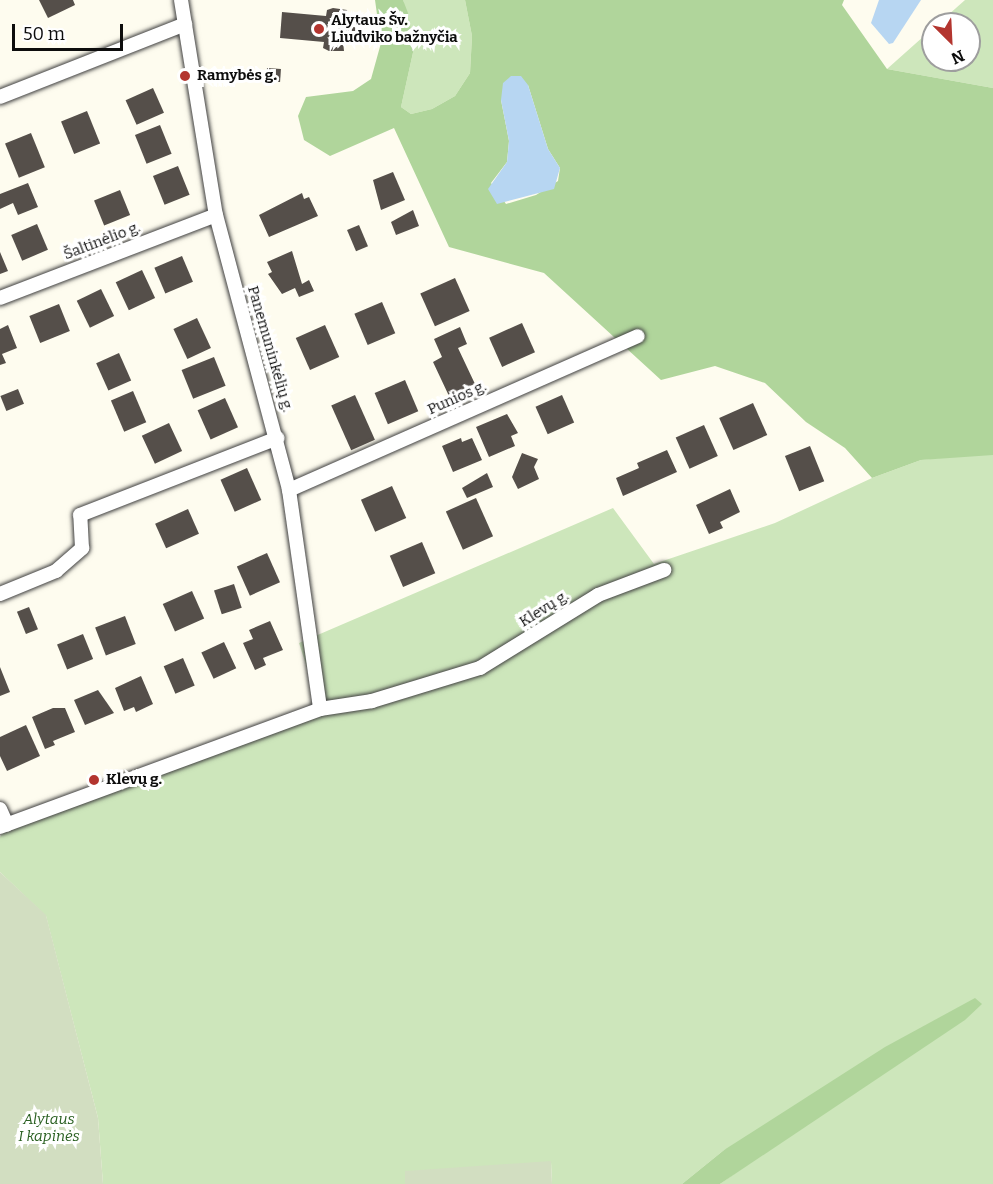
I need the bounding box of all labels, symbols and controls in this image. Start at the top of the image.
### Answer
place label: Alytaus Šv. Liudviko bažnyčia [331,11,458,46]
scale bar [15,12,126,50]
north arrow [921,12,981,72]
marker: Alytaus Šv. Liudviko bažnyčia [312,22,326,36]
text: 50 m [23,23,65,45]
text: N [948,46,967,68]
place label: Ramybės g. [197,67,277,85]
marker: Ramybės g. [178,69,192,83]
street label: Šaltinėlio g. [61,218,143,264]
street label: Panemuninkėlių g. [243,284,297,414]
street label: Punios g. [425,377,489,419]
street label: Klevų g. [516,587,572,631]
place label: Klevų g. [106,771,162,789]
marker: Klevų g. [87,773,101,787]
park label: Alytaus I kapinės [18,1110,80,1145]

